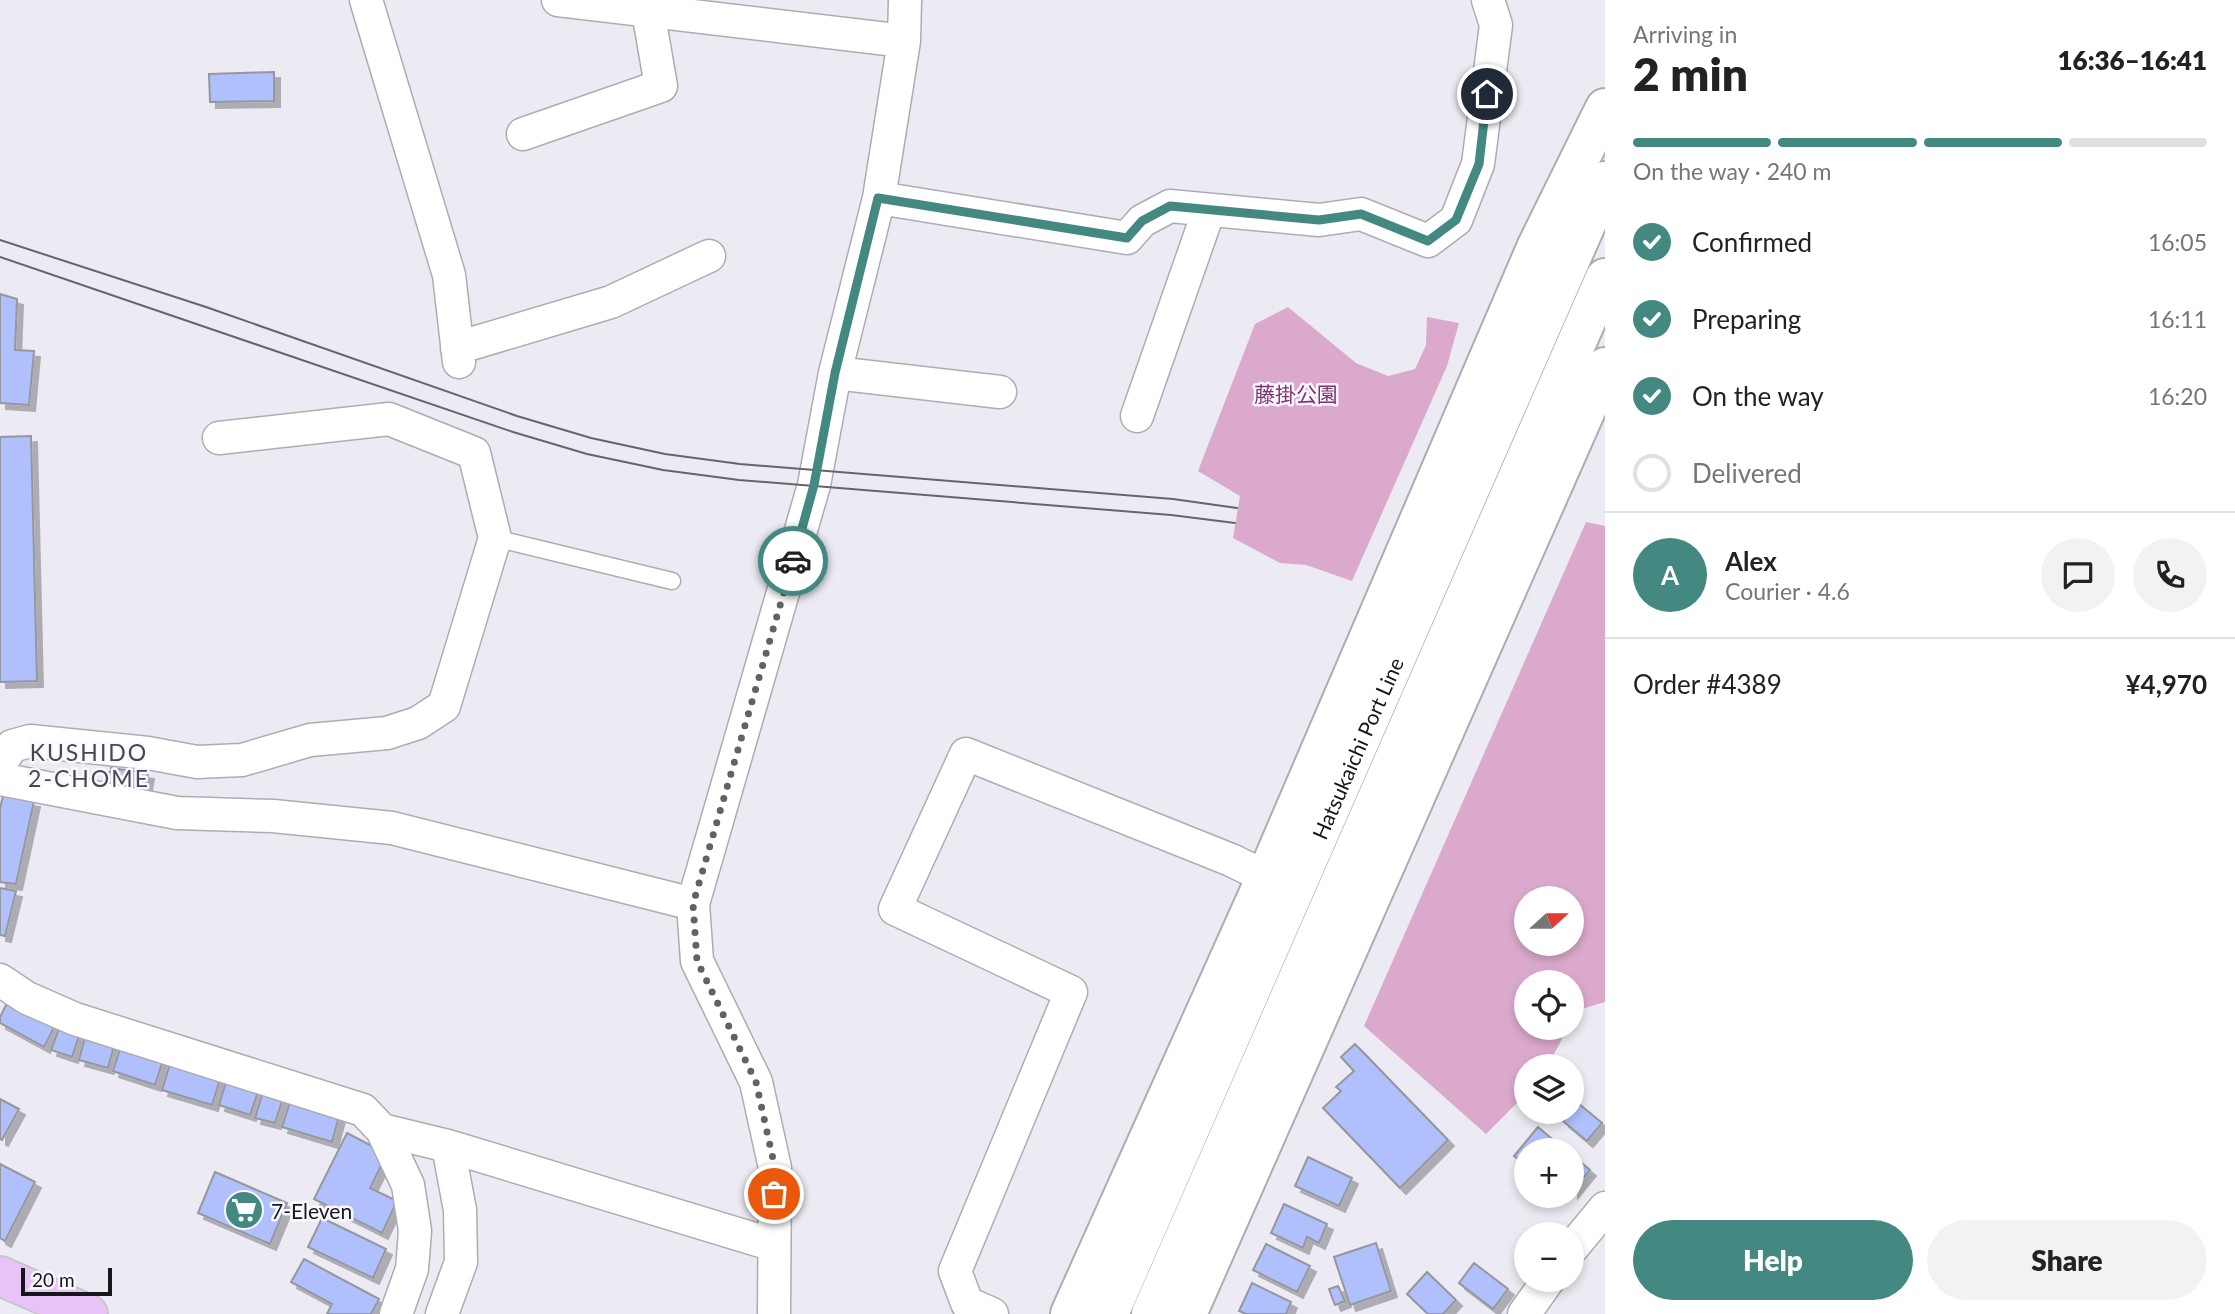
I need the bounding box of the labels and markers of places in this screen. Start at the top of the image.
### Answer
pin [1457,64,1517,124]
pin [744,1164,804,1224]
supermarket icon: 7-Eleven [223,1189,265,1231]
place label: 7-Eleven [271,1198,352,1223]

